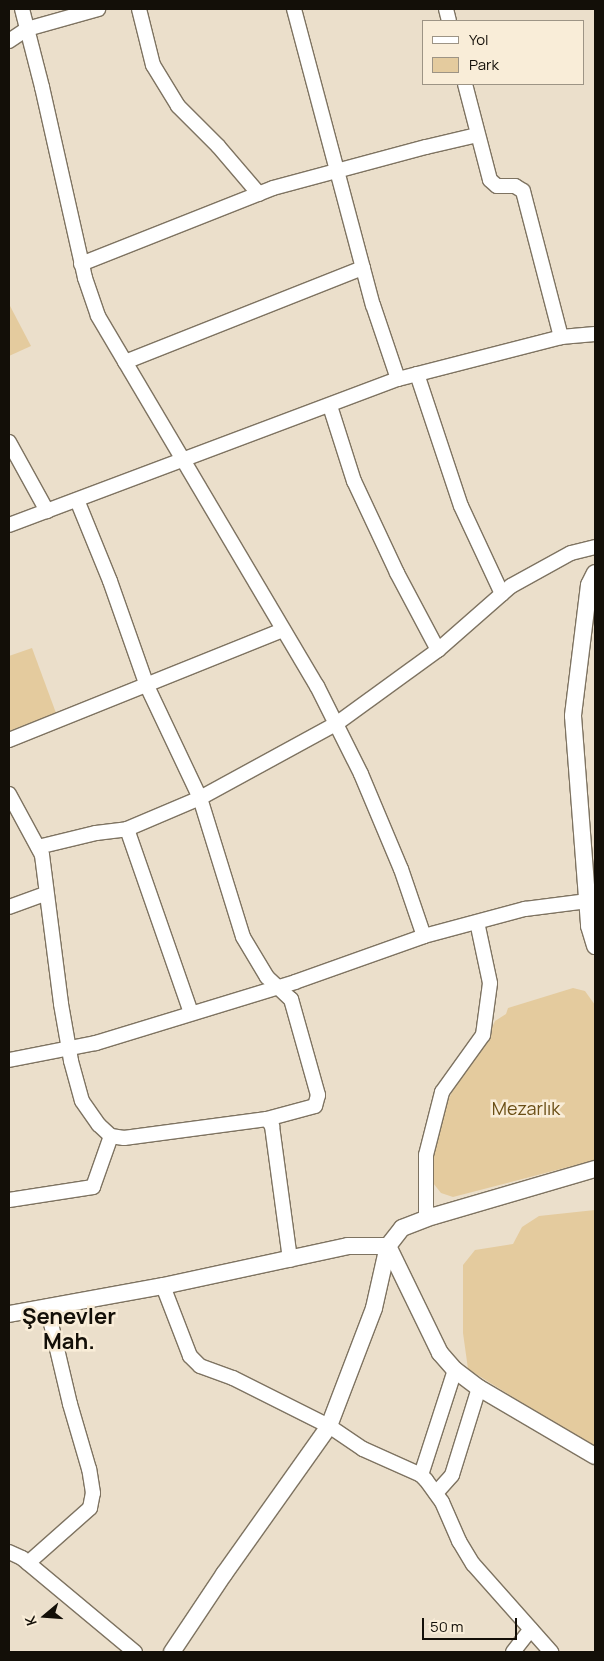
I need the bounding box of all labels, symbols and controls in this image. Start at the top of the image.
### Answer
legend [422,20,584,85]
text: Yol [469,29,489,50]
text: Park [469,54,499,75]
park label: Mezarlık [492,1097,560,1119]
district label: Şenevler Mah. [22,1303,116,1354]
north arrow [20,1591,70,1641]
scale bar [424,1608,519,1640]
text: K [20,1614,41,1628]
text: 50 m [430,1616,464,1637]

